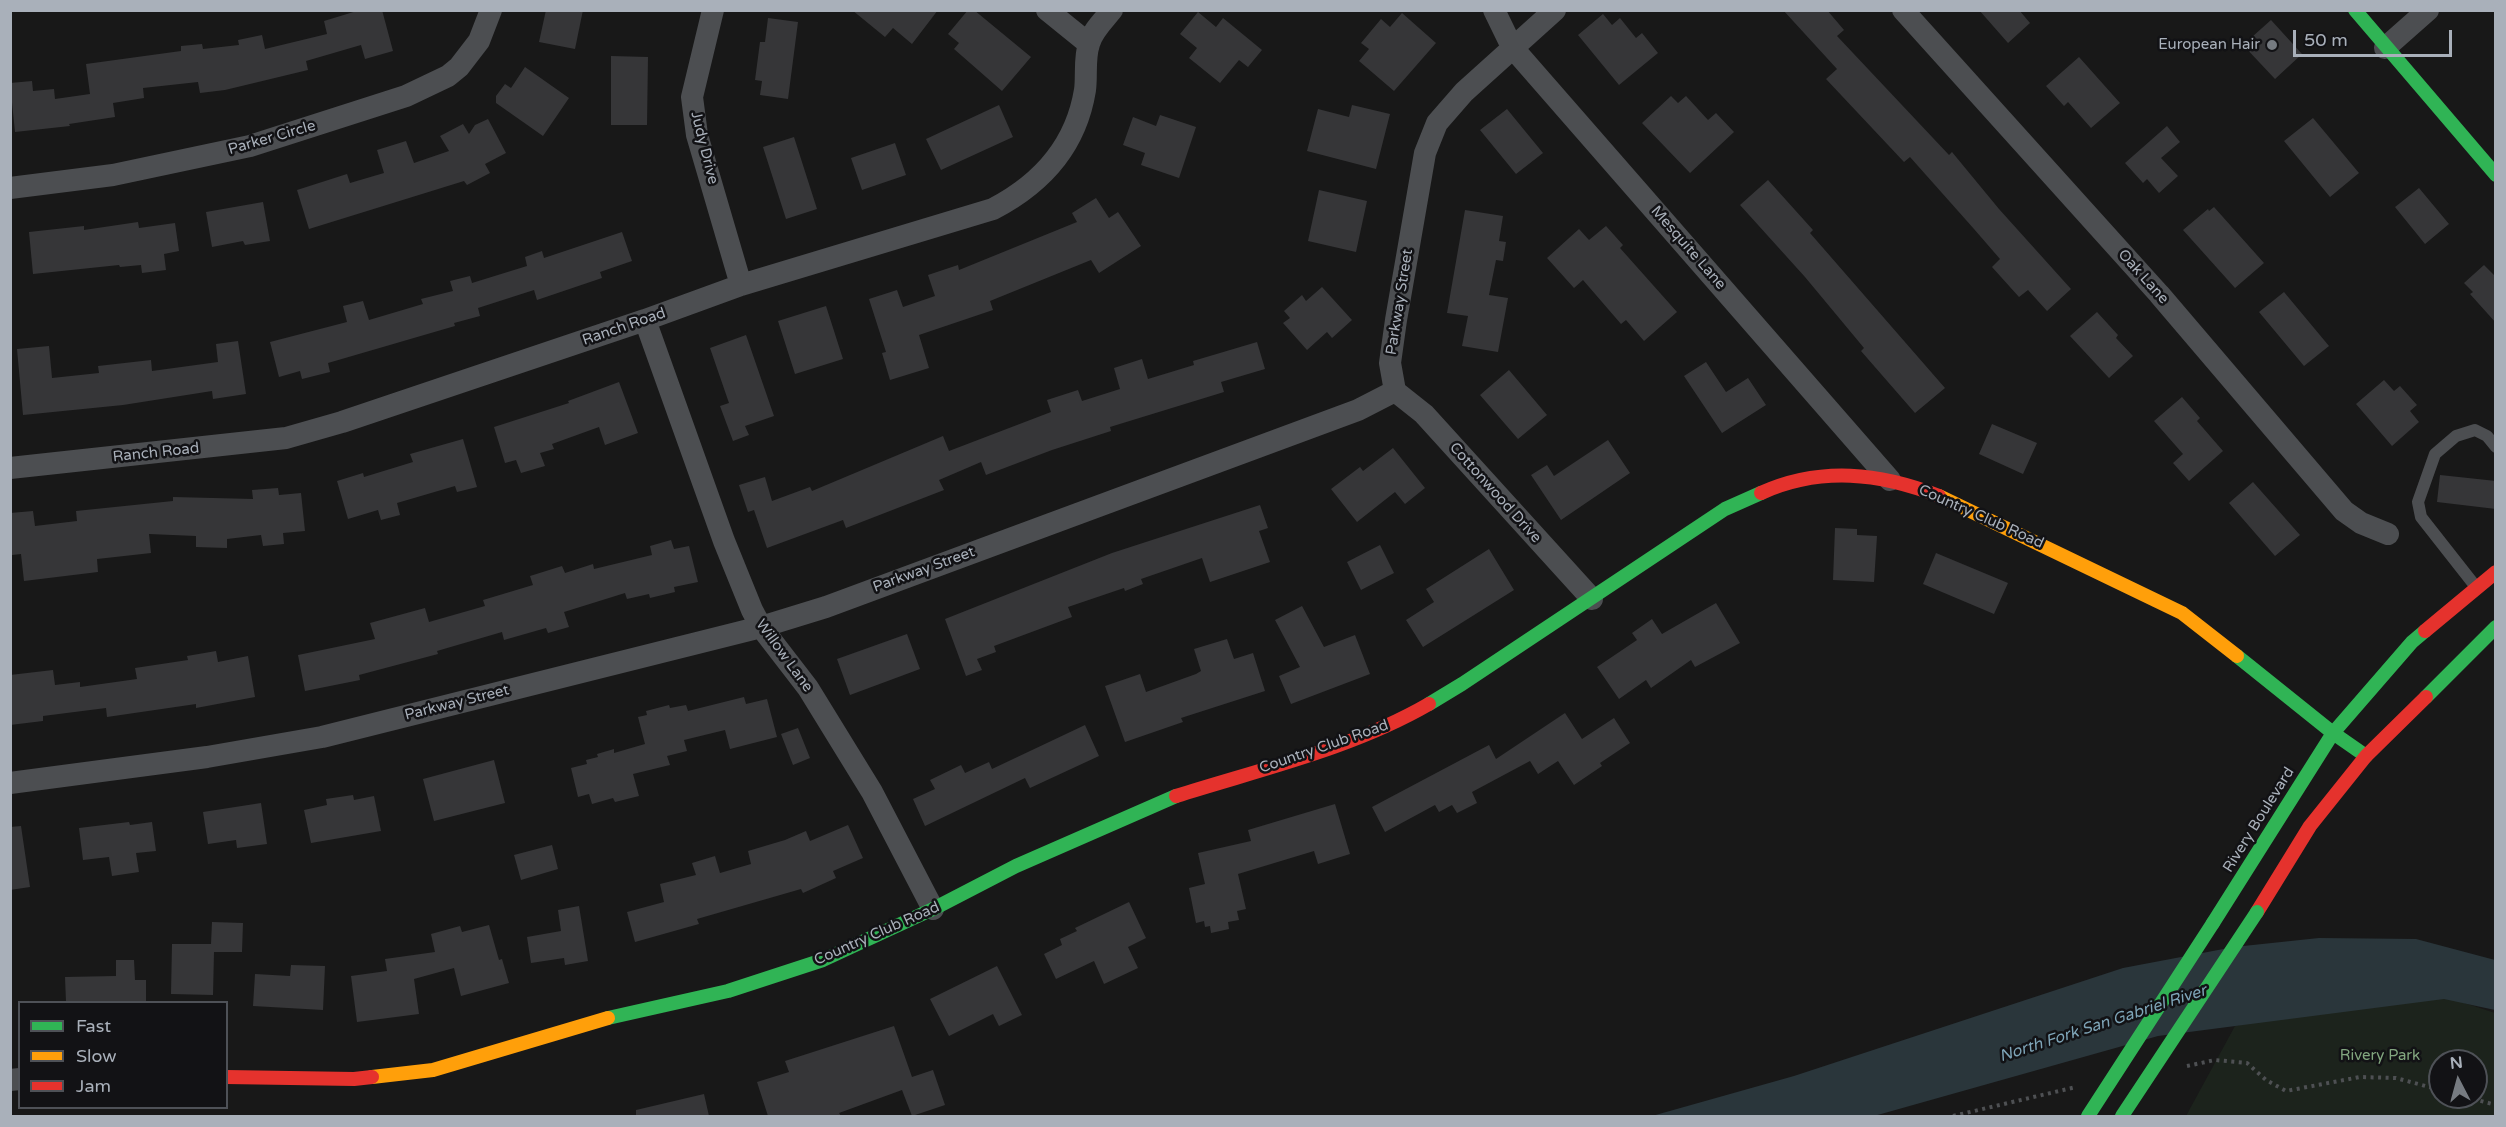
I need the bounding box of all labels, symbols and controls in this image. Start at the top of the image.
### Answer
scale bar [2296,18,2455,56]
text: 50 m [2304,29,2348,51]
place label: European Hair [2158,36,2260,54]
marker: European Hair [2265,38,2279,52]
street label: Judy Drive [686,110,722,186]
street label: Parker Circle [226,117,318,159]
street label: Mesquite Lane [1647,202,1729,294]
street label: Oak Lane [2114,246,2172,308]
street label: Parkway Street [1383,248,1417,356]
street label: Ranch Road [580,304,668,350]
street label: Cottonwood Drive [1445,439,1545,547]
street label: Ranch Road [112,440,200,466]
street label: Country Club Road [1916,481,2046,553]
street label: Parkway Street [871,543,977,597]
street label: Willow Lane [752,616,816,696]
street label: Parkway Street [403,681,511,725]
street label: Country Club Road [1257,716,1391,778]
street label: Rivery Boulevard [2219,764,2299,876]
street label: Country Club Road [812,898,942,970]
water label: North Fork San Gabriel River [1997,981,2209,1067]
legend [18,1001,228,1109]
text: Fast [76,1015,111,1037]
text: Slow [76,1045,117,1067]
park label: Rivery Park [2340,1047,2420,1065]
north arrow [2428,1049,2488,1109]
text: N [2449,1052,2464,1074]
text: Jam [76,1075,111,1097]

